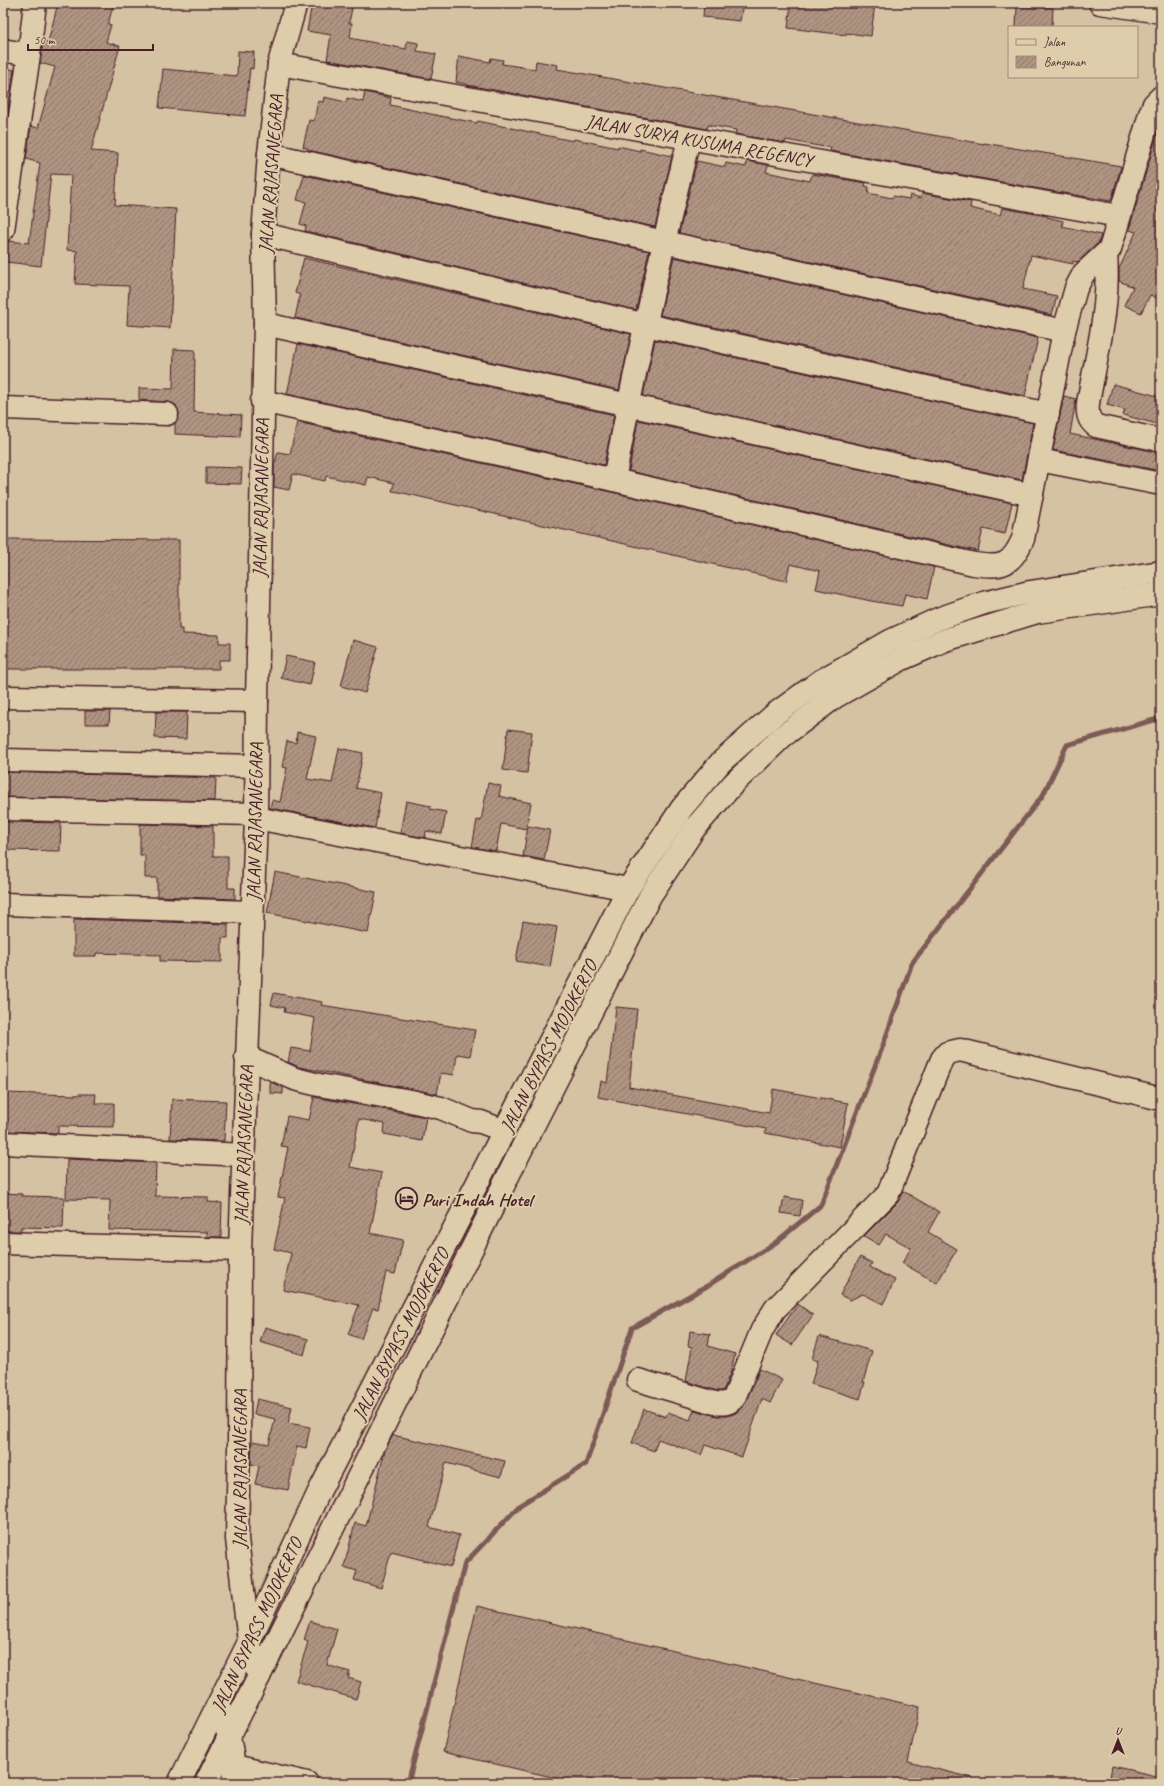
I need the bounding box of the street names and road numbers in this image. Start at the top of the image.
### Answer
street label: JALAN RAJASANEGARA [253,93,289,255]
street label: JALAN SURYA KUSUMA REGENCY [583,109,817,173]
street label: JALAN RAJASANEGARA [248,418,274,579]
street label: JALAN RAJASANEGARA [242,742,268,903]
street label: JALAN BYPASS MOJOKERTO [495,954,604,1137]
street label: JALAN RAJASANEGARA [229,1065,259,1226]
street label: JALAN BYPASS MOJOKERTO [347,1242,456,1425]
street label: JALAN RAJASANEGARA [228,1389,252,1549]
street label: JALAN BYPASS MOJOKERTO [205,1532,309,1717]

